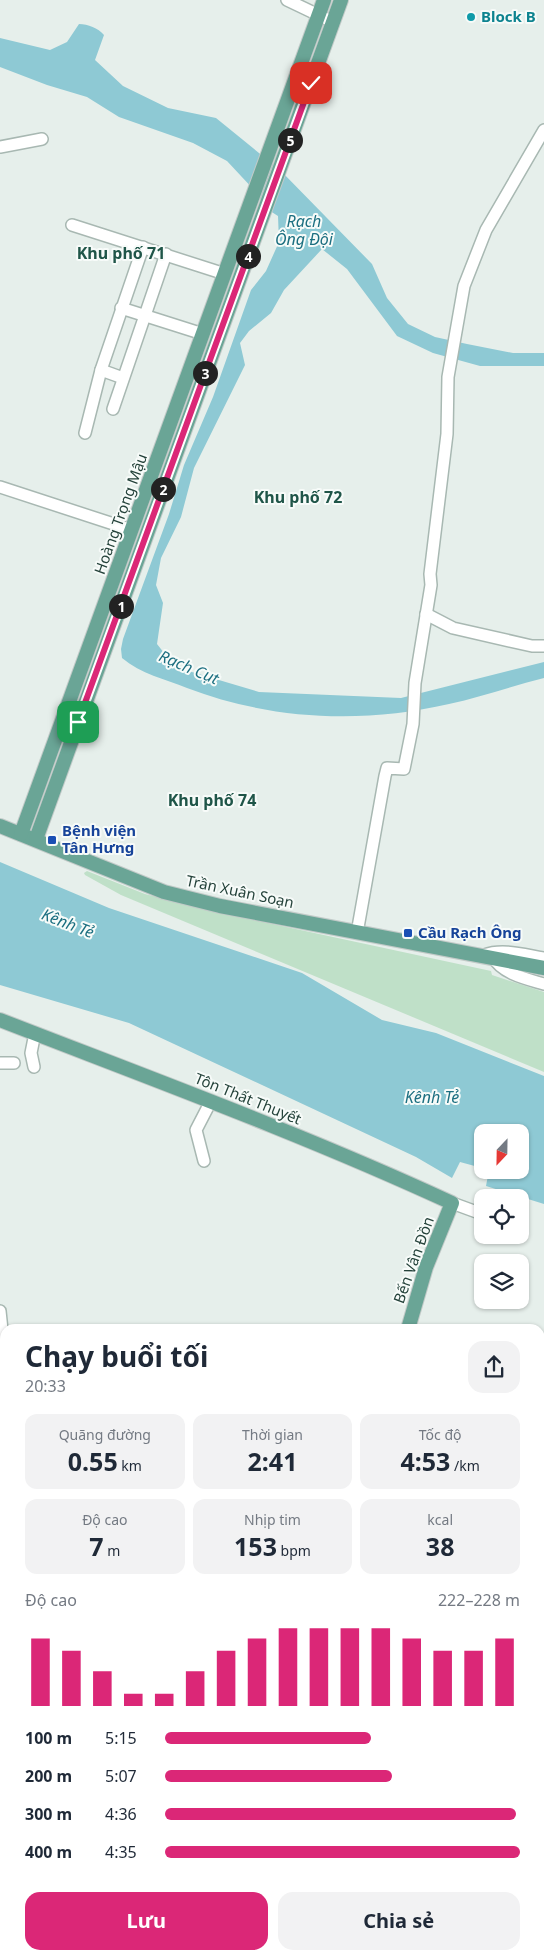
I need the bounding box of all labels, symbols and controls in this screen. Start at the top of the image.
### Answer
place label: Block B [481,6,536,26]
marker: Block B [465,11,477,23]
pin [290,62,332,104]
icon: check [297,69,325,97]
pin: 5 [278,128,302,152]
text: 5 [286,131,295,150]
water label: Rạch Ông Đội [275,210,334,250]
district label: Khu phố 71 [77,242,165,264]
pin: 4 [236,244,260,268]
text: 4 [244,247,253,266]
pin: 3 [192,360,218,386]
text: 3 [201,364,210,383]
street label: Hoàng Trọng Mậu [89,450,151,577]
pin: 2 [150,476,176,502]
text: 2 [159,480,168,499]
district label: Khu phố 72 [254,486,342,508]
pin: 1 [108,594,134,618]
text: 1 [117,597,126,616]
water label: Rạch Cụt [156,645,223,690]
pin [57,701,99,743]
icon: arrive [64,708,92,736]
district label: Khu phố 74 [168,789,256,811]
place label: Bệnh viện Tân Hưng [62,820,136,857]
marker: Bệnh viện Tân Hưng [46,834,58,846]
street label: Trần Xuân Soạn [184,870,296,912]
water label: Kênh Tẻ [39,903,97,943]
place label: Cầu Rạch Ông [418,922,522,942]
marker: Cầu Rạch Ông [402,927,414,939]
street label: Tôn Thất Thuyết [192,1068,305,1129]
water label: Kênh Tẻ [405,1086,459,1108]
north arrow [474,1124,529,1179]
map controls [474,1124,529,1309]
button: locate [474,1189,529,1244]
street label: Bến Vân Đồn [388,1213,438,1306]
button: layers [474,1254,529,1309]
text: Chạy buổi tối [25,1337,208,1375]
button: share [468,1341,520,1393]
text: 20:33 [25,1375,66,1397]
text: Quãng đường [59,1425,151,1444]
text: Thời gian [242,1425,303,1444]
text: Tốc độ [419,1425,462,1444]
text: 0.55 [68,1444,118,1478]
text: 2:41 [248,1444,297,1478]
text: 4:53 [400,1444,450,1478]
text: km [118,1456,142,1475]
text: /km [450,1456,480,1475]
text: Độ cao [82,1510,128,1529]
text: Nhịp tim [244,1510,301,1529]
text: kcal [427,1510,453,1529]
text: 7 [89,1529,104,1563]
text: 153 [234,1529,277,1563]
text: 38 [426,1529,454,1563]
text: m [104,1541,120,1560]
text: bpm [277,1541,311,1560]
text: Độ cao [25,1589,77,1611]
text: 222–228 m [438,1589,520,1611]
text: 100 m [25,1727,72,1749]
text: 5:15 [105,1727,137,1749]
text: 200 m [25,1765,72,1787]
text: 5:07 [105,1765,137,1787]
text: 300 m [25,1803,72,1825]
text: 4:36 [105,1803,137,1825]
text: 400 m [25,1841,72,1863]
text: 4:35 [105,1841,137,1863]
button: Lưu [25,1892,268,1950]
button: Chia sẻ [278,1892,520,1950]

